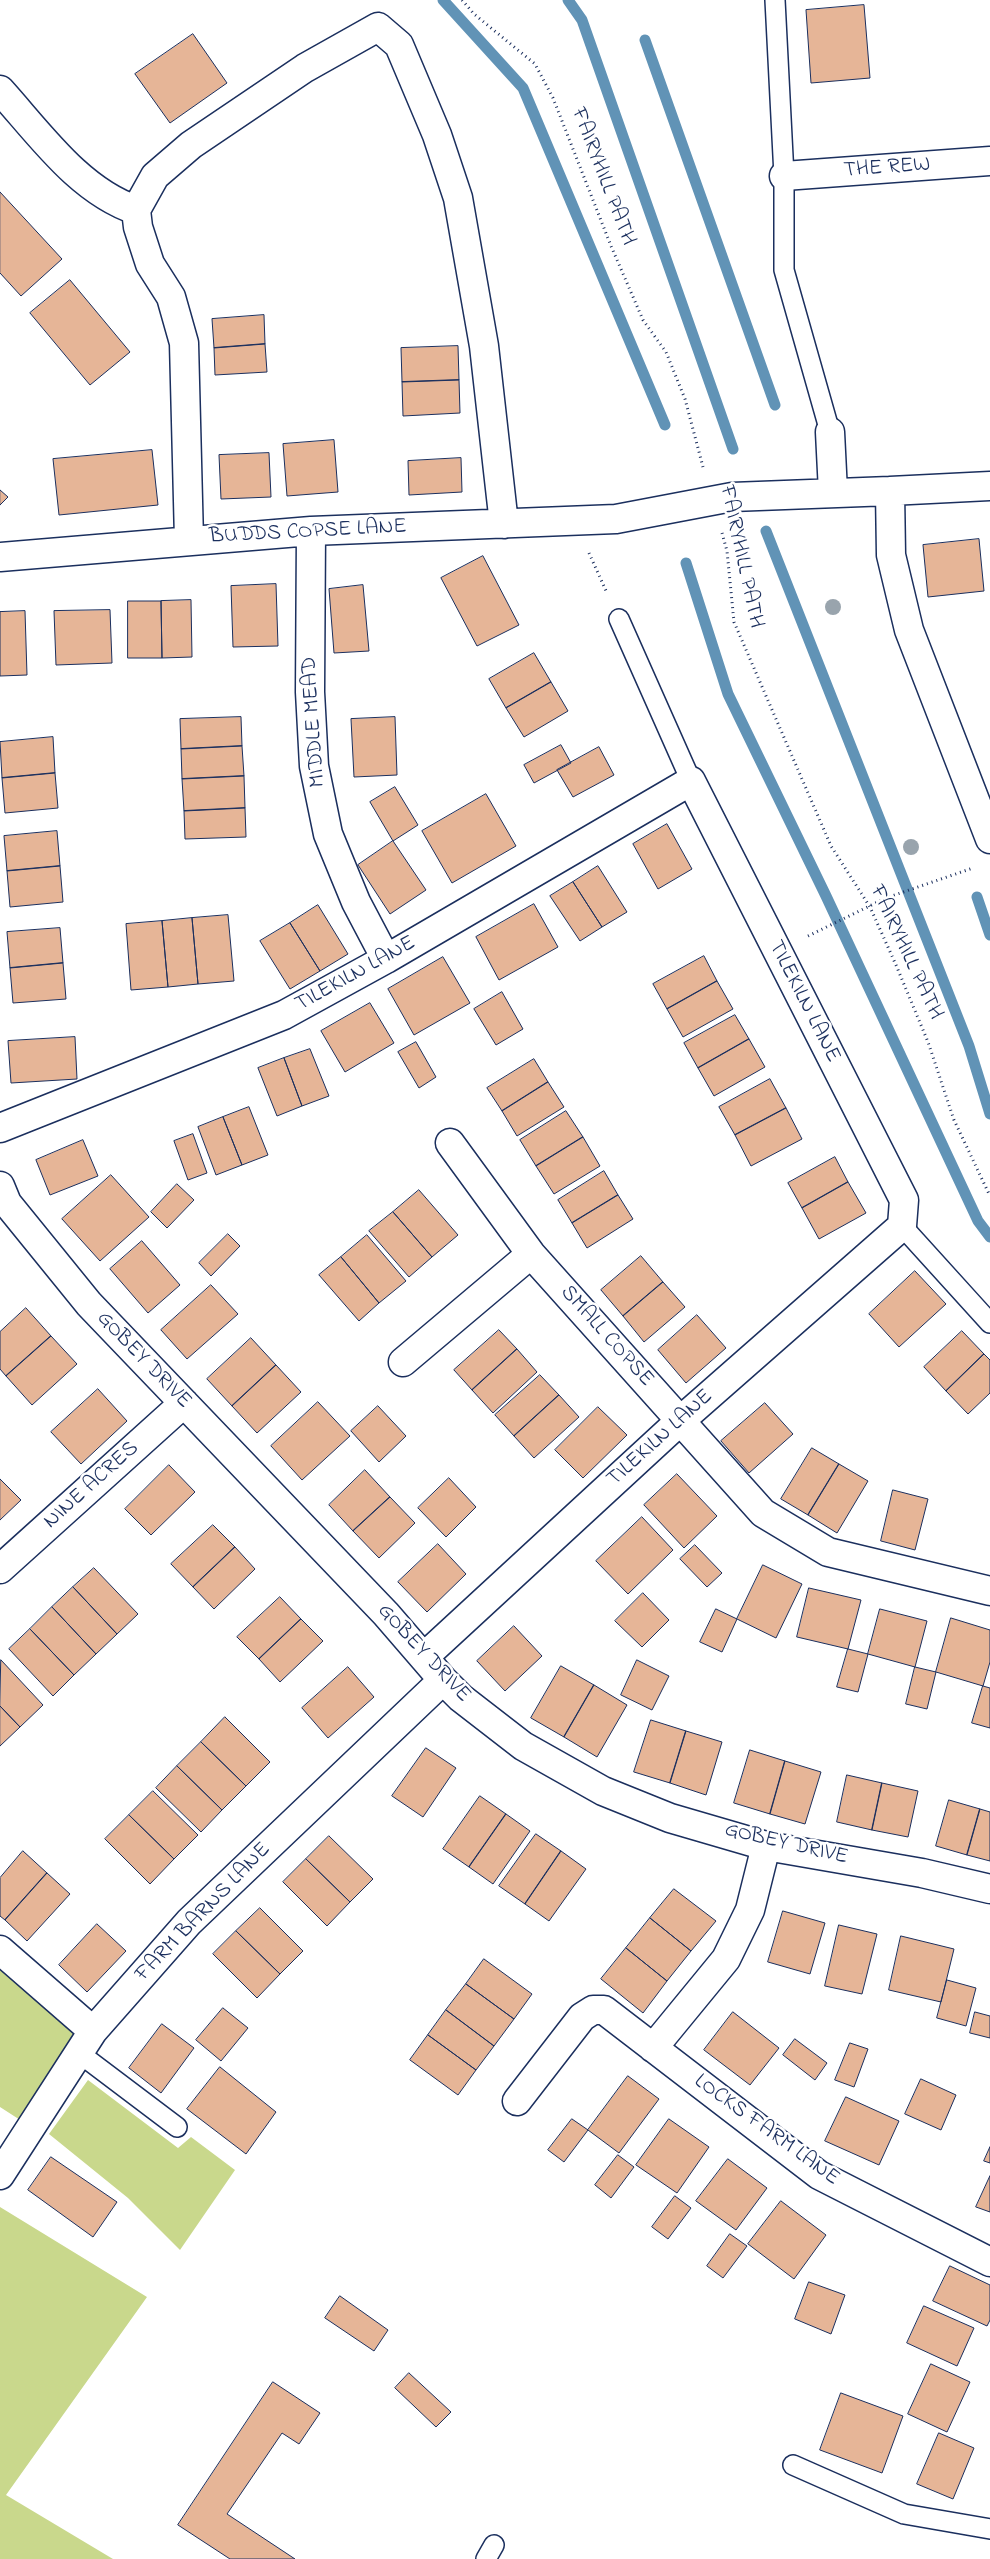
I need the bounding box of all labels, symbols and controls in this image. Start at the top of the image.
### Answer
street label: FAIRYHILL PATH [564,104,640,250]
street label: THE REW [843,153,931,185]
street label: FAIRYHILL PATH [712,483,768,631]
street label: BUDDS COPSE LANE [209,515,407,551]
street label: MIDDLE MEAD [297,656,333,788]
street label: FAIRYHILL PATH [862,882,948,1024]
street label: TILEKILN LANE [291,931,421,1019]
street label: TILEKILN LANE [761,937,845,1067]
street label: SMALL COPSE [554,1281,658,1393]
street label: GOBEY DRIVE [90,1307,196,1415]
street label: TILEKILN LANE [603,1385,719,1493]
street label: NINE ACRES [39,1436,145,1536]
street label: GOBEY DRIVE [371,1599,475,1709]
street label: GOBEY DRIVE [722,1818,850,1872]
street label: FARM BARNS LANE [131,1838,277,1988]
street label: LOCKS FARM LANE [688,2069,844,2193]

